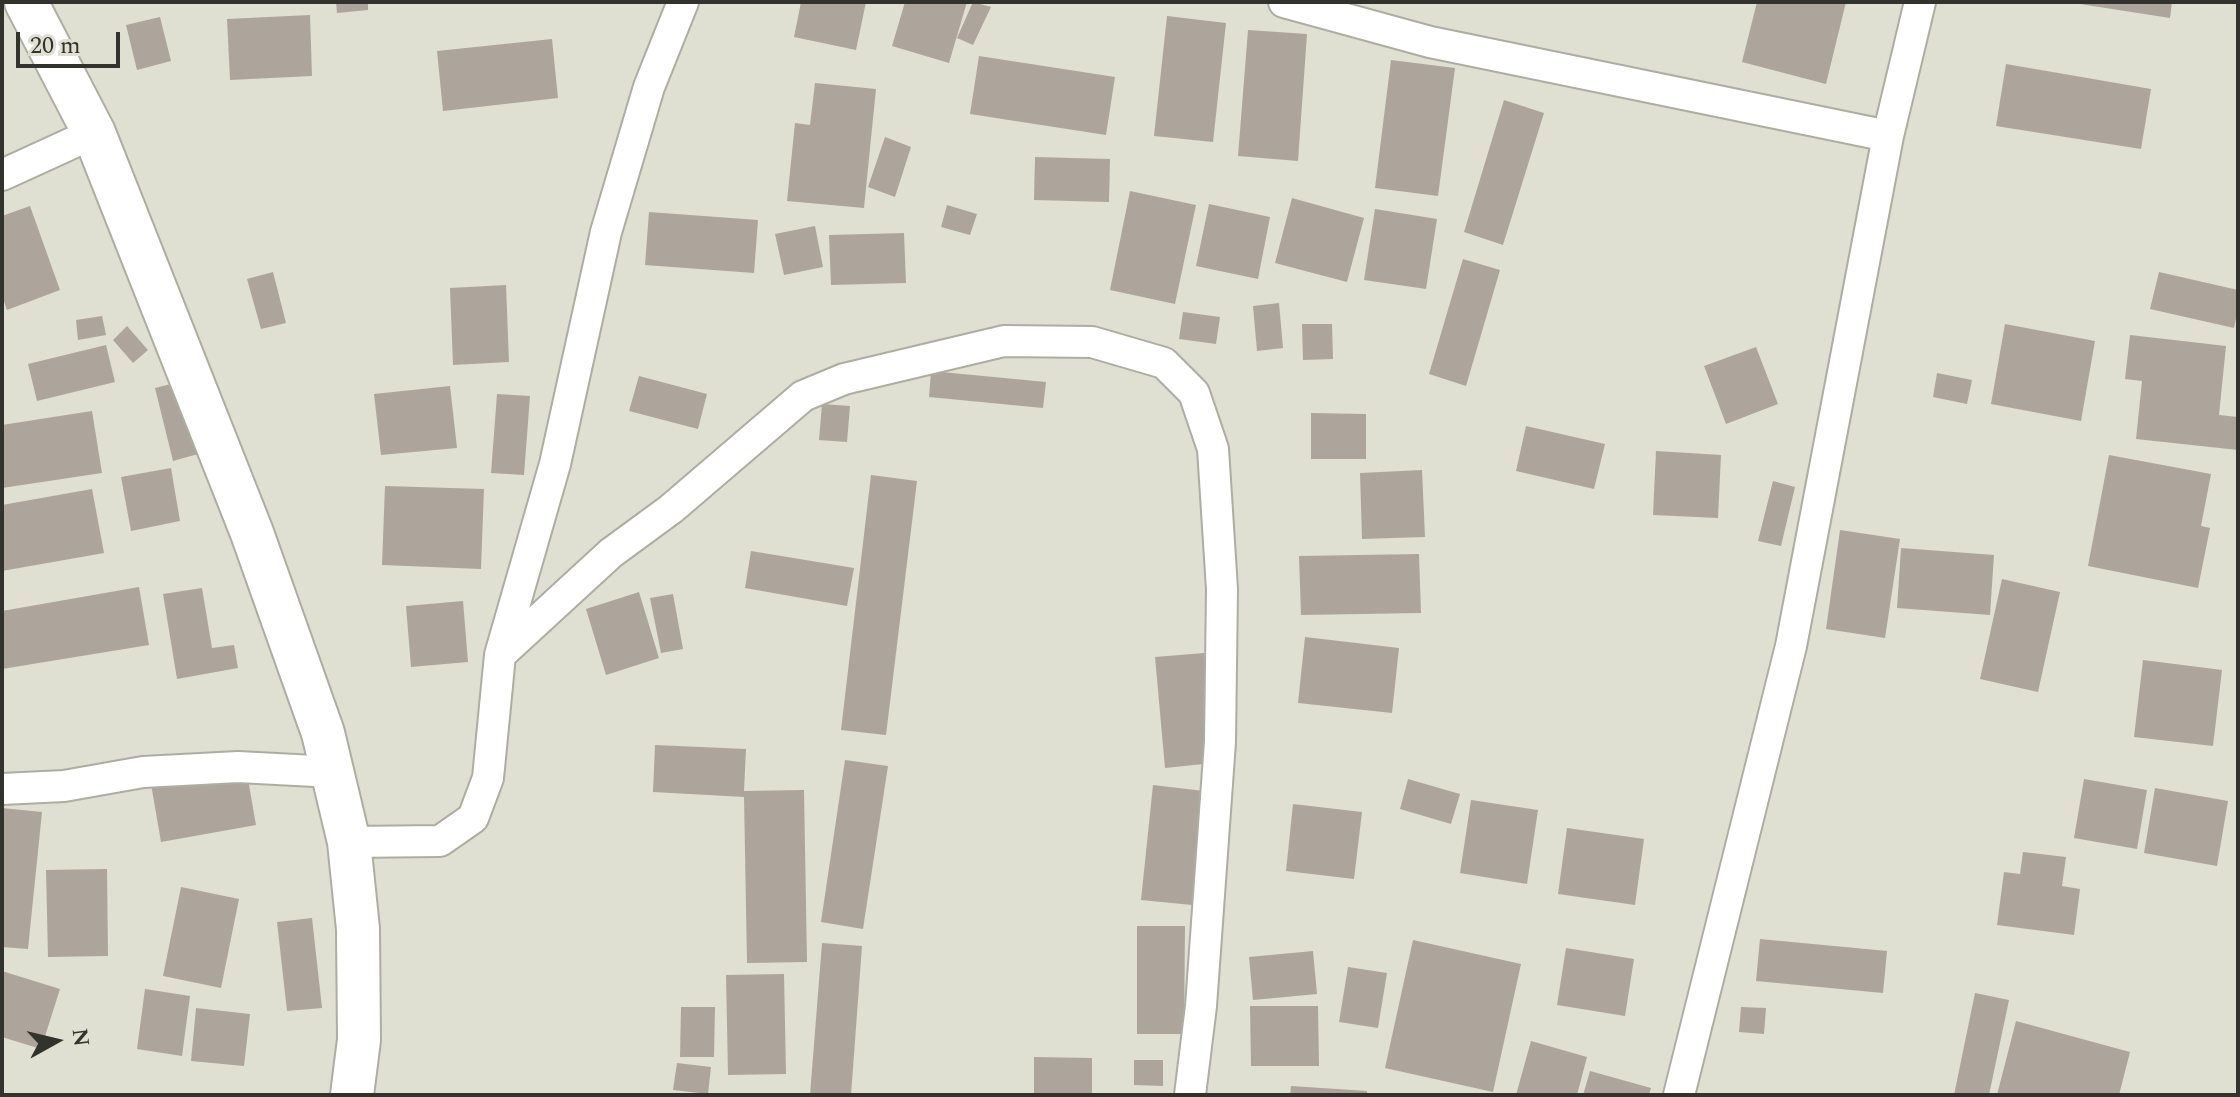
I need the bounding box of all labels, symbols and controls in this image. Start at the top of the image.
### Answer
scale bar [20,16,124,66]
text: 20 m [30,28,81,64]
north arrow [16,1001,96,1081]
text: N [63,1026,98,1049]

